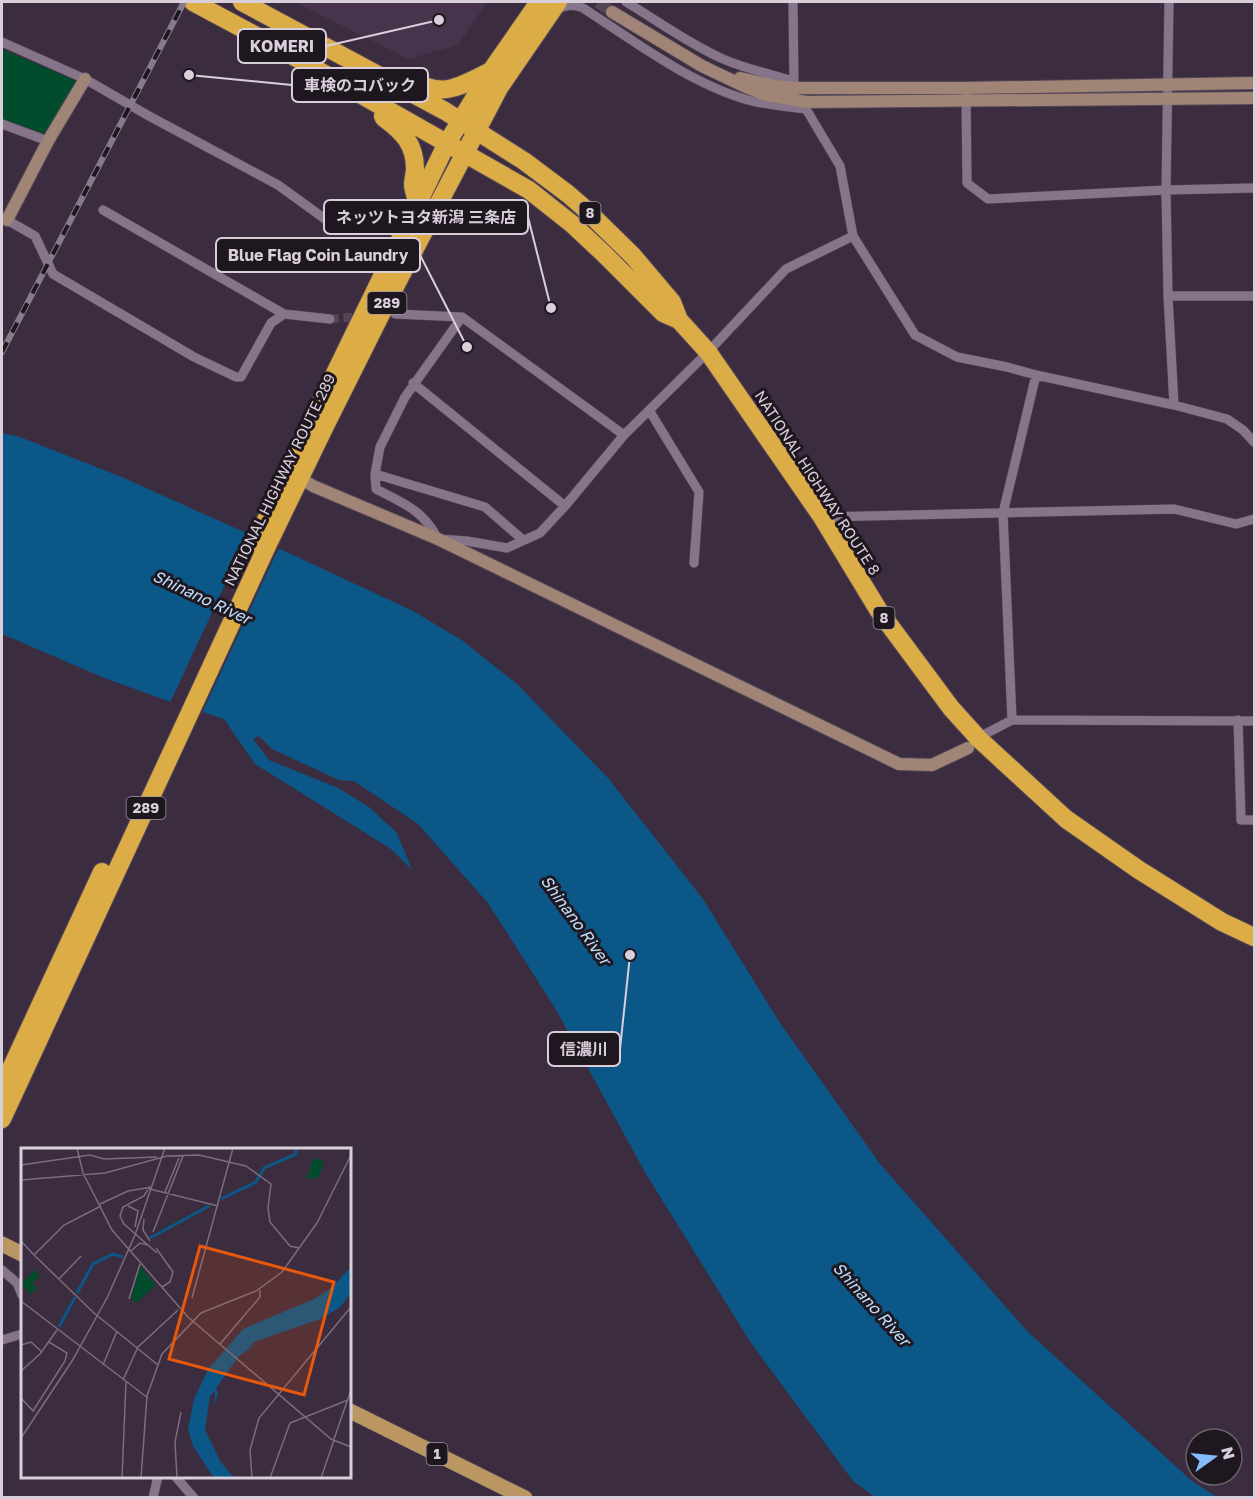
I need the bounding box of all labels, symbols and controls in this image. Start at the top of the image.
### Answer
callout: KOMERI [238,29,326,63]
text: KOMERI [250,36,314,56]
callout: 車検のコバック [292,68,428,102]
text: 車検のコバック [304,75,416,95]
callout: ネッツトヨタ新潟 三条店 [324,200,528,234]
road number: 8 [580,202,600,224]
text: ネッツトヨタ新潟 三条店 [336,207,516,227]
callout: Blue Flag Coin Laundry [216,238,420,272]
text: Blue Flag Coin Laundry [228,245,409,265]
road number: 289 [368,292,406,314]
street label: NATIONAL HIGHWAY ROUTE 289 [220,370,338,589]
street label: NATIONAL HIGHWAY ROUTE 8 [751,387,884,578]
water label: Shinano River [150,566,257,630]
road number: 8 [874,607,894,629]
road number: 289 [126,797,166,819]
water label: Shinano River [537,871,617,971]
callout: 信濃川 [548,1032,620,1066]
text: 信濃川 [559,1039,608,1059]
inset map [21,1148,351,1478]
water label: Shinano River [829,1258,917,1352]
north arrow [1184,1427,1244,1487]
road number: 1 [426,1443,448,1465]
text: N [1217,1445,1240,1462]

